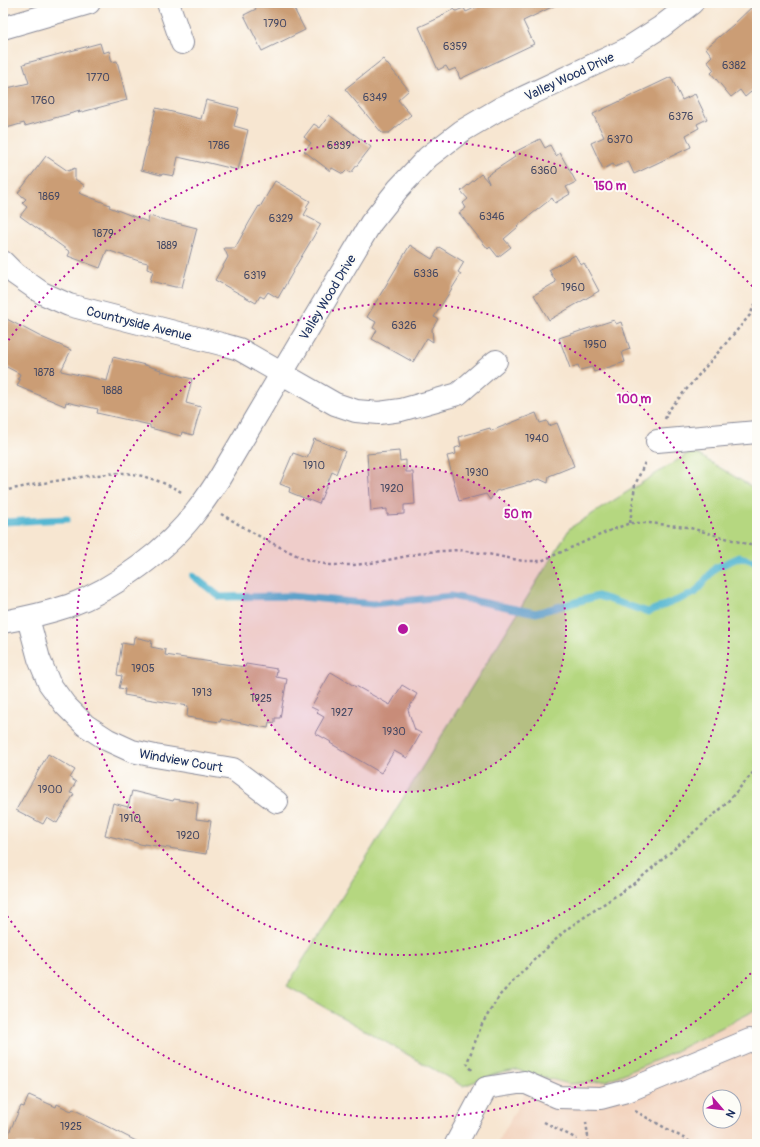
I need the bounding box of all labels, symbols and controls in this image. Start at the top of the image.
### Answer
house number: 1790 [263,17,287,30]
house number: 6359 [443,40,467,53]
street label: Valley Wood Drive [522,49,617,105]
house number: 6382 [722,59,746,72]
house number: 1770 [86,71,110,84]
house number: 6349 [363,91,388,104]
house number: 1760 [31,94,55,107]
house number: 6376 [669,110,693,123]
house number: 6370 [607,133,633,146]
house number: 1786 [208,139,230,152]
house number: 6339 [327,139,352,152]
house number: 6360 [531,164,557,177]
text: 150 m [594,179,627,194]
house number: 1869 [38,190,60,203]
house number: 6346 [479,210,505,223]
house number: 6329 [269,212,294,225]
house number: 1879 [92,227,114,240]
house number: 1889 [156,239,178,252]
street label: Valley Wood Drive [296,251,360,343]
house number: 6336 [413,267,439,280]
house number: 6319 [244,269,267,282]
house number: 1960 [561,281,585,294]
street label: Countryside Avenue [84,303,194,345]
house number: 6326 [391,319,417,332]
house number: 1950 [583,338,607,351]
house number: 1878 [33,366,55,379]
house number: 1888 [102,384,123,397]
text: 100 m [617,392,652,407]
house number: 1940 [525,432,549,445]
house number: 1910 [303,459,325,472]
house number: 1930 [465,466,489,479]
house number: 1920 [380,482,404,495]
text: 50 m [504,507,532,522]
centre of rings [396,622,410,636]
house number: 1905 [131,662,155,675]
house number: 1913 [192,686,212,699]
house number: 1925 [250,692,272,705]
house number: 1927 [331,706,353,719]
house number: 1930 [382,725,406,738]
street label: Windview Court [138,746,225,776]
house number: 1900 [38,783,63,796]
house number: 1910 [119,812,141,825]
house number: 1920 [176,829,200,842]
north arrow [702,1089,742,1129]
text: N [723,1107,738,1120]
house number: 1925 [60,1120,82,1133]

